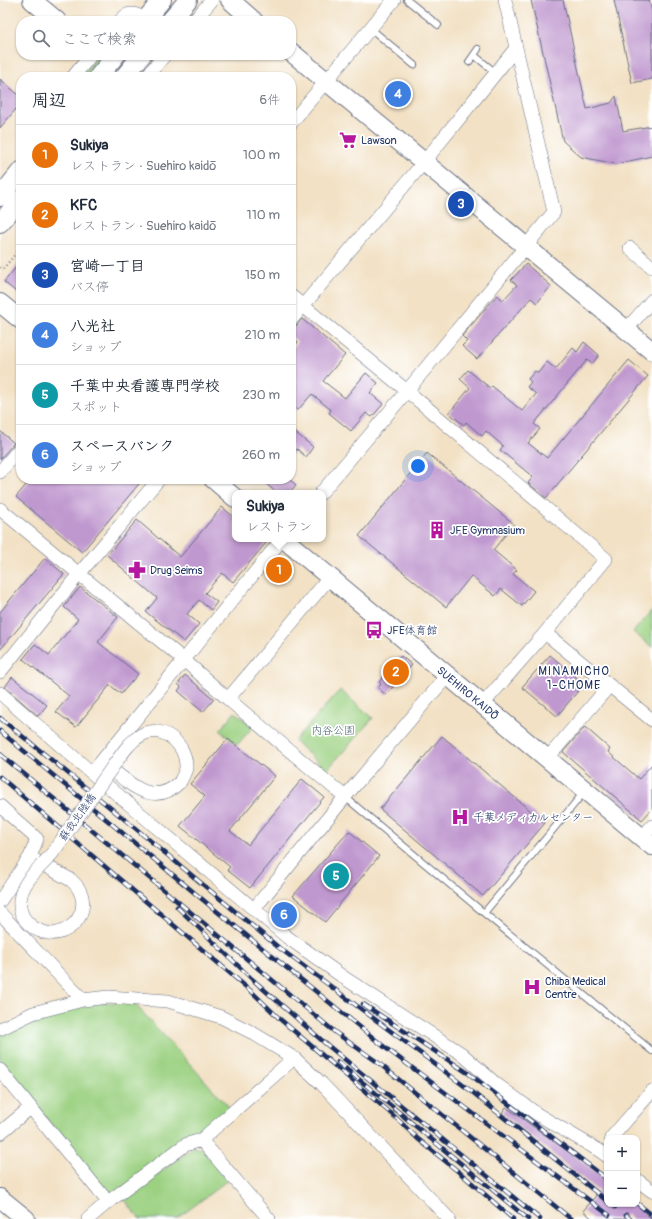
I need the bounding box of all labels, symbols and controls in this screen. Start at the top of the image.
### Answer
search box [16,16,296,60]
icon: search [30,27,52,49]
text: ここで検索 [62,30,137,49]
pin: 4 [385,79,411,109]
text: 周辺 [32,90,66,111]
text: 6件 [259,92,280,108]
supermarket icon: Lawson [338,130,358,150]
place label: Lawson [361,134,397,147]
text: Sukiya [70,136,109,155]
text: 1 [42,147,48,163]
text: 100 m [243,147,280,163]
text: レストラン · Suehiro kaidō [70,158,216,174]
pin: 3 [448,189,474,219]
text: KFC [70,196,97,215]
text: 2 [41,207,49,223]
text: 110 m [247,207,280,223]
text: レストラン · Suehiro kaidō [70,218,216,234]
text: 宮崎一丁目 [70,257,145,276]
text: 3 [41,267,49,283]
text: 150 m [245,267,280,283]
text: バス停 [70,279,109,295]
text: 八光社 [70,317,115,336]
text: 4 [41,327,49,343]
text: 210 m [244,327,280,343]
text: ショップ [70,339,121,355]
text: 千葉中央看護専門学校 [70,377,220,396]
text: 5 [41,387,49,403]
text: 230 m [243,387,280,403]
text: スポット [70,399,122,415]
text: スペースバンク [70,437,174,456]
text: 6 [41,447,49,463]
text: 260 m [242,447,280,463]
your location [408,456,428,476]
text: ショップ [70,459,121,475]
popup [232,490,326,542]
text: Sukiya [246,497,285,516]
text: レストラン [246,519,312,535]
building icon: JFE Gymnasium [427,520,447,540]
place label: JFE Gymnasium [450,524,525,537]
pin: 1 [266,555,292,585]
pharmacy icon: Drug Seims [127,560,147,580]
place label: Drug Seims [150,564,202,577]
bus stop icon: JFE体育館 [364,620,384,640]
place label: JFE体育館 [387,624,438,637]
pin: 2 [383,657,409,687]
street label: SUEHIRO KAIDŌ [434,664,501,723]
district label: MINAMICHO 1-CHOME [538,664,610,693]
park label: 内谷公園 [311,724,355,737]
street label: 蘇我北陸橋 [56,791,99,844]
hospital icon: 千葉メディカルセンター [450,807,470,827]
place label: 千葉メディカルセンター [473,811,593,824]
pin: 5 [323,861,349,891]
pin: 6 [271,900,297,930]
place label: Chiba Medical Centre [545,975,606,1001]
hospital icon: Chiba Medical Centre [522,977,542,997]
map controls [604,1135,640,1207]
button: + [604,1135,640,1171]
button: − [604,1171,640,1207]

